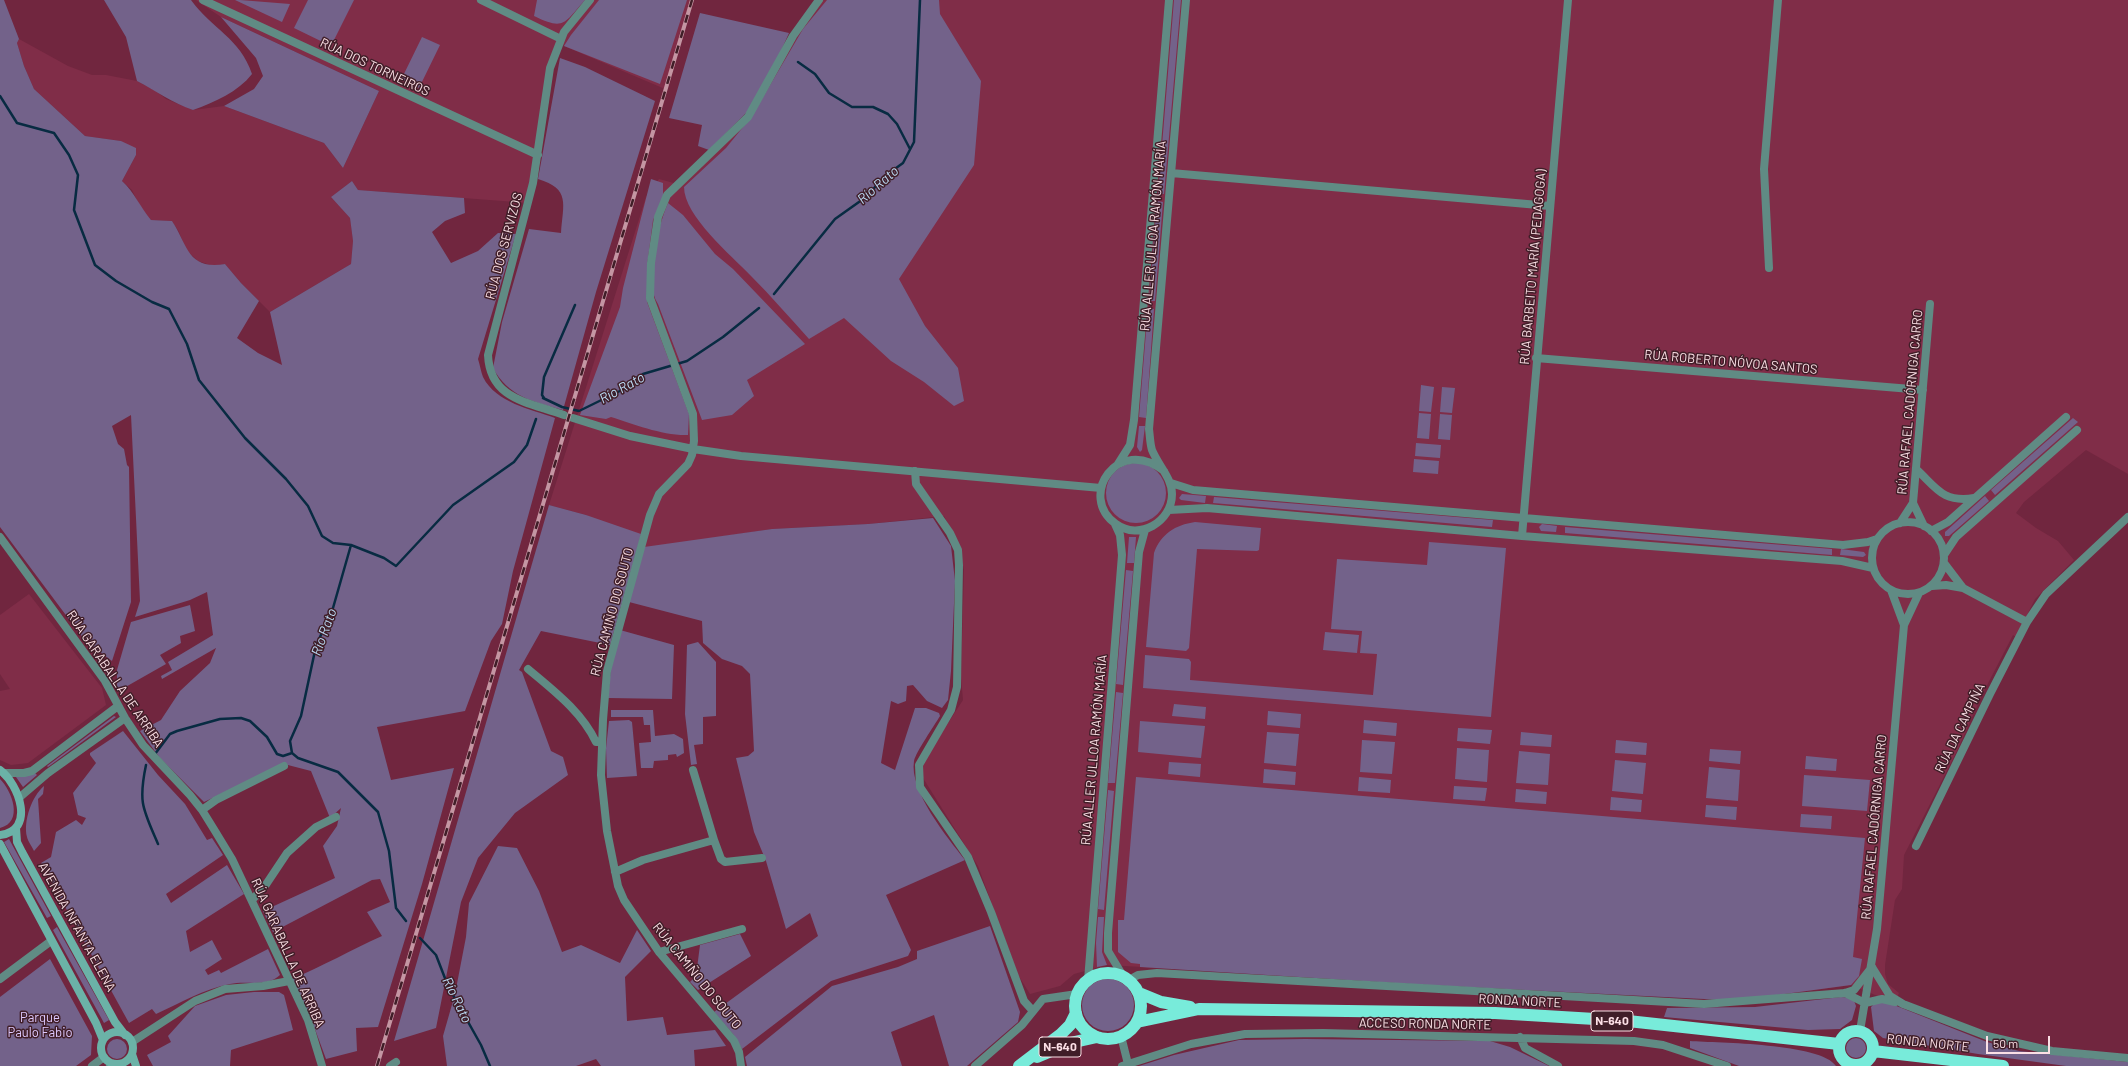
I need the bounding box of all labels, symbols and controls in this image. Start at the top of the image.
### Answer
street label: RÚA DOS TORNEIROS [318,35,432,99]
street label: RÚA ALLER ULLOA RAMÓN MARÍA [1137,140,1169,332]
water label: Río Rato [854,163,902,207]
street label: RÚA BARBEITO MARÍA (PEDAGOGA) [1517,169,1549,365]
street label: RÚA DOS SERVIZOS [482,191,526,301]
street label: RÚA RAFAEL CADÓRNIGA CARRO [1894,309,1926,495]
street label: RÚA ROBERTO NÓVOA SANTOS [1644,347,1818,377]
water label: Río Rato [596,369,648,407]
street label: RÚA CAMIÑO DO SOUTO [587,546,637,678]
water label: Río Rato [308,606,340,658]
street label: RÚA GARABALLA DE ARRIBA [63,608,167,750]
street label: RÚA ALLER ULLOA RAMÓN MARÍA [1078,654,1110,846]
street label: RÚA DA CAMPIÑA [1932,681,1988,775]
street label: RÚA RAFAEL CADÓRNIGA CARRO [1858,734,1890,920]
street label: AVENIDA INFANTA ELENA [35,860,119,994]
street label: RÚA GARABALLA DE ARRIBA [248,876,328,1030]
street label: RÚA CAMIÑO DO SOUTO [649,920,745,1032]
water label: Río Rato [439,974,475,1026]
street label: RONDA NORTE [1478,991,1562,1011]
park label: Parque Paulo Fabio [7,1010,73,1041]
road number: N-640 [1591,1011,1633,1031]
street label: ACCESO RONDA NORTE [1359,1015,1491,1033]
scale bar [1988,1028,2052,1054]
street label: RONDA NORTE [1886,1031,1970,1055]
text: 50 m [1993,1036,2018,1050]
road number: N-640 [1039,1037,1081,1057]

